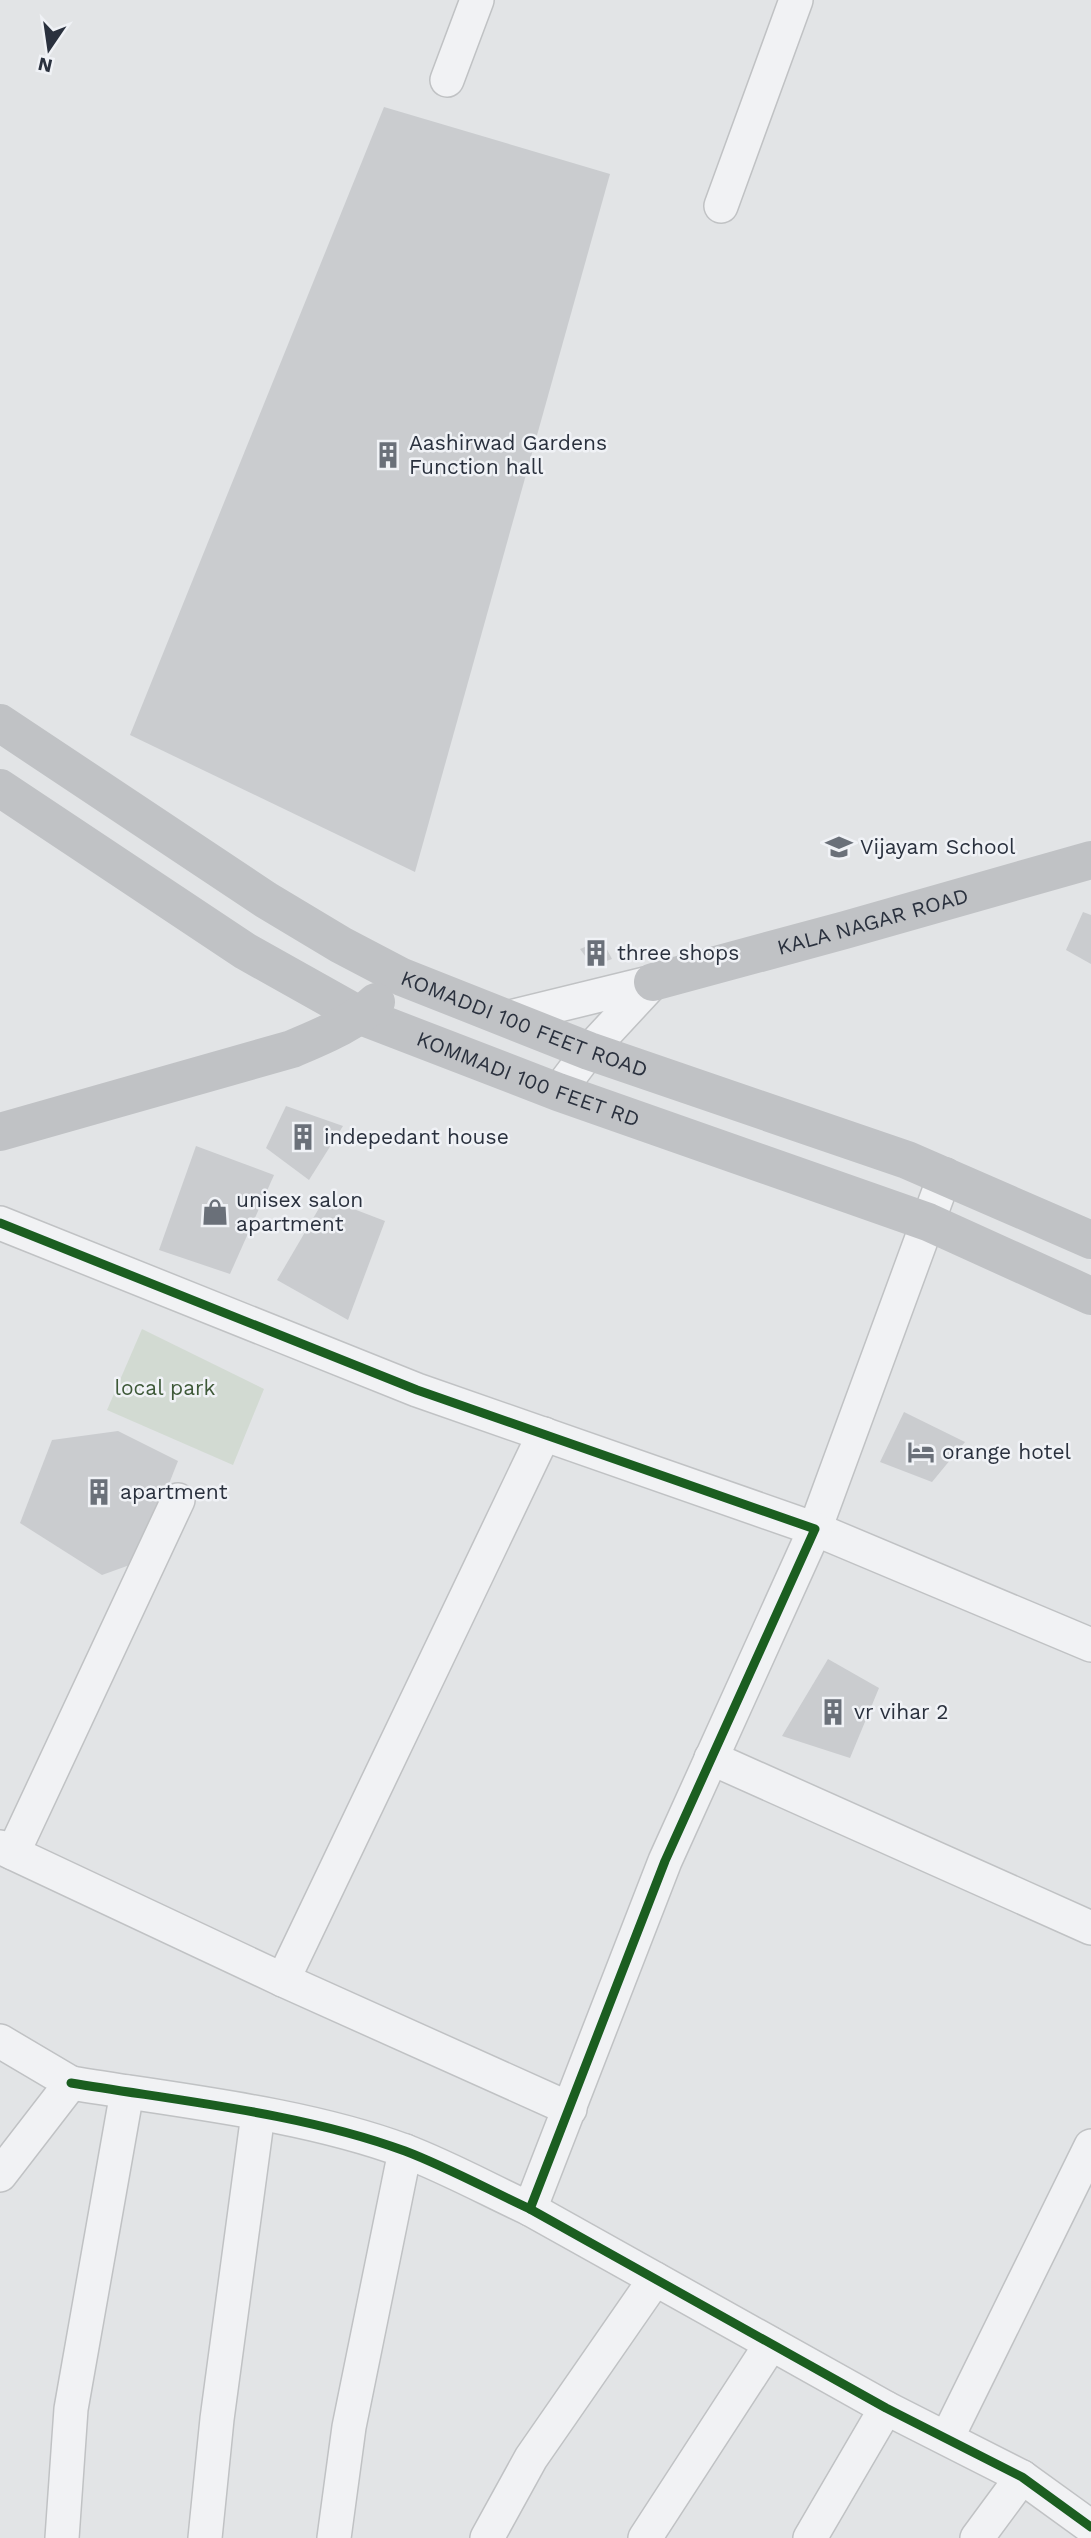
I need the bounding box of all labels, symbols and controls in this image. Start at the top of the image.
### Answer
north arrow [14,14,84,84]
text: N [36,52,55,78]
place label: Aashirwad Gardens Function hall [409,430,607,479]
building icon: Aashirwad Gardens Function hall [373,440,403,470]
school or university icon: Vijayam School [824,832,854,862]
place label: Vijayam School [860,834,1016,859]
street label: KALA NAGAR ROAD [774,882,971,960]
building icon: three shops [581,938,611,968]
place label: three shops [617,940,739,965]
street label: KOMADDI 100 FEET ROAD [397,965,651,1082]
street label: KOMMADI 100 FEET RD [413,1026,643,1132]
building icon: indepedant house [288,1122,318,1152]
place label: indepedant house [324,1124,509,1149]
place label: unisex salon apartment [236,1187,363,1236]
shop icon: unisex salon apartment [200,1197,230,1227]
park label: local park [114,1375,216,1400]
hotel icon: orange hotel [906,1437,936,1467]
place label: orange hotel [942,1439,1072,1464]
building icon: apartment [84,1477,114,1507]
place label: apartment [120,1479,228,1504]
building icon: vr vihar 2 [818,1697,848,1727]
place label: vr vihar 2 [854,1699,949,1724]

